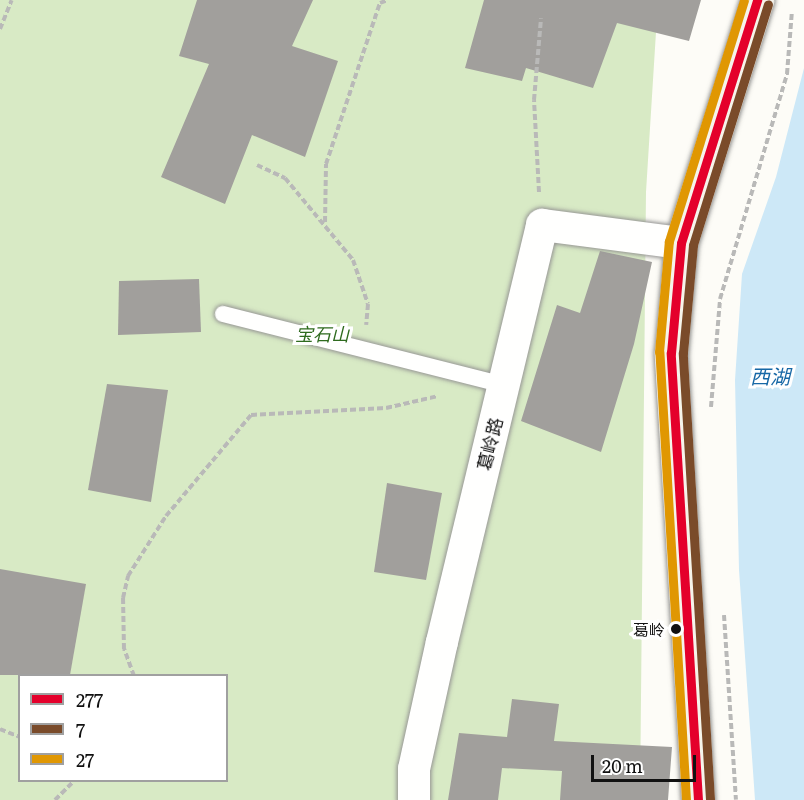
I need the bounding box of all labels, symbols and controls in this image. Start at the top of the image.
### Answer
park label: 宝石山 [295,323,349,345]
water label: 西湖 [750,363,790,387]
street label: 葛岭路 [473,415,507,473]
place label: 葛岭 [633,619,665,639]
marker: 葛岭 [670,623,682,635]
legend [18,674,228,782]
text: 277 [76,686,103,713]
text: 7 [76,716,85,743]
scale bar [594,743,699,781]
text: 27 [76,746,94,773]
text: 20 m [602,752,643,779]

